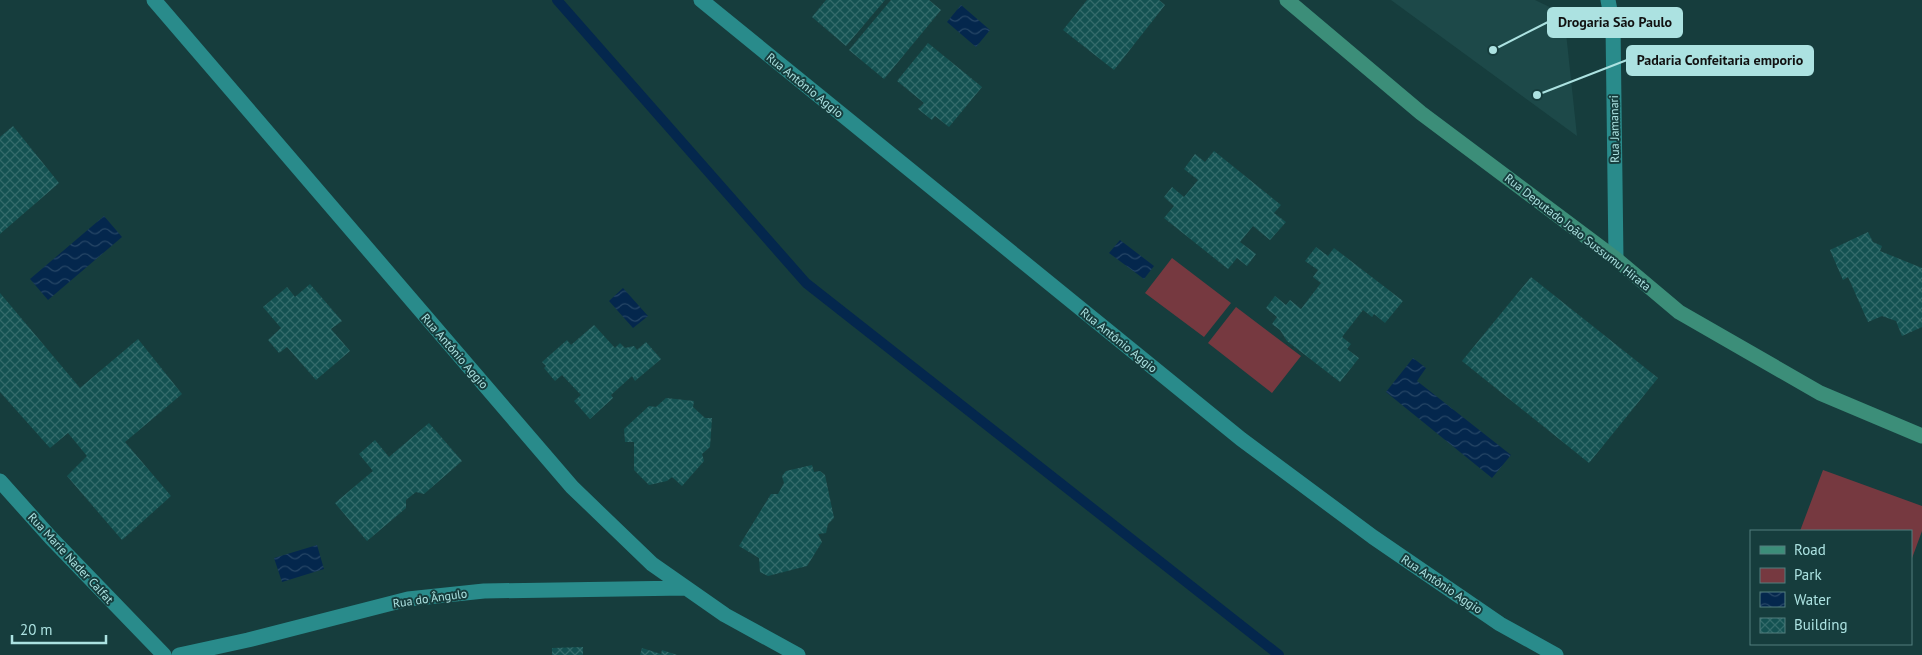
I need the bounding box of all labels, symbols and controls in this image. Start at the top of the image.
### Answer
callout: Drogaria São Paulo [1548,8,1682,37]
text: Drogaria São Paulo [1558,13,1673,31]
callout: Padaria Confeitaria emporio [1627,46,1813,75]
street label: Rua Antônio Aggio [763,49,847,121]
text: Padaria Confeitaria emporio [1637,51,1804,69]
street label: Rua Jamanari [1606,95,1622,163]
street label: Rua Deputado João Sussumu Hirata [1502,170,1654,294]
street label: Rua Antônio Aggio [1077,304,1161,376]
street label: Rua Antônio Aggio [418,310,492,392]
street label: Rua Marie Nader Calfat [25,510,117,606]
legend [1750,530,1912,645]
text: Road [1794,540,1826,559]
street label: Rua Antônio Aggio [1399,551,1485,617]
text: Park [1794,565,1822,584]
street label: Rua do Ângulo [392,585,468,611]
text: Water [1794,590,1831,609]
scale bar [12,612,106,644]
text: Building [1794,615,1848,634]
text: 20 m [20,620,53,639]

